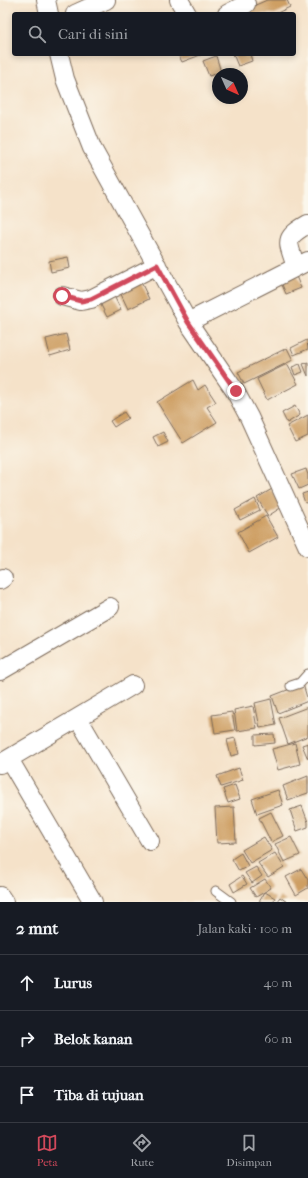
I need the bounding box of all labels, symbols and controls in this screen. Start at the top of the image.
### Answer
search box [12,12,296,56]
icon: search [26,23,48,45]
text: Cari di sini [58,25,128,43]
north arrow [212,68,248,104]
route start [53,287,71,305]
route end [227,382,245,400]
text: 2 mnt [16,918,58,938]
text: Jalan kaki · 100 m [198,921,292,936]
icon: ahead [16,972,38,994]
text: Lurus [54,974,92,992]
text: 40 m [264,975,292,990]
icon: right [16,1028,38,1050]
text: Belok kanan [54,1030,133,1048]
text: 60 m [264,1031,292,1046]
icon: arrive [16,1084,38,1106]
text: Tiba di tujuan [54,1086,144,1104]
tab: Peta [36,1132,58,1169]
tab: Rute [131,1132,154,1169]
tab: Disimpan [226,1132,272,1169]

